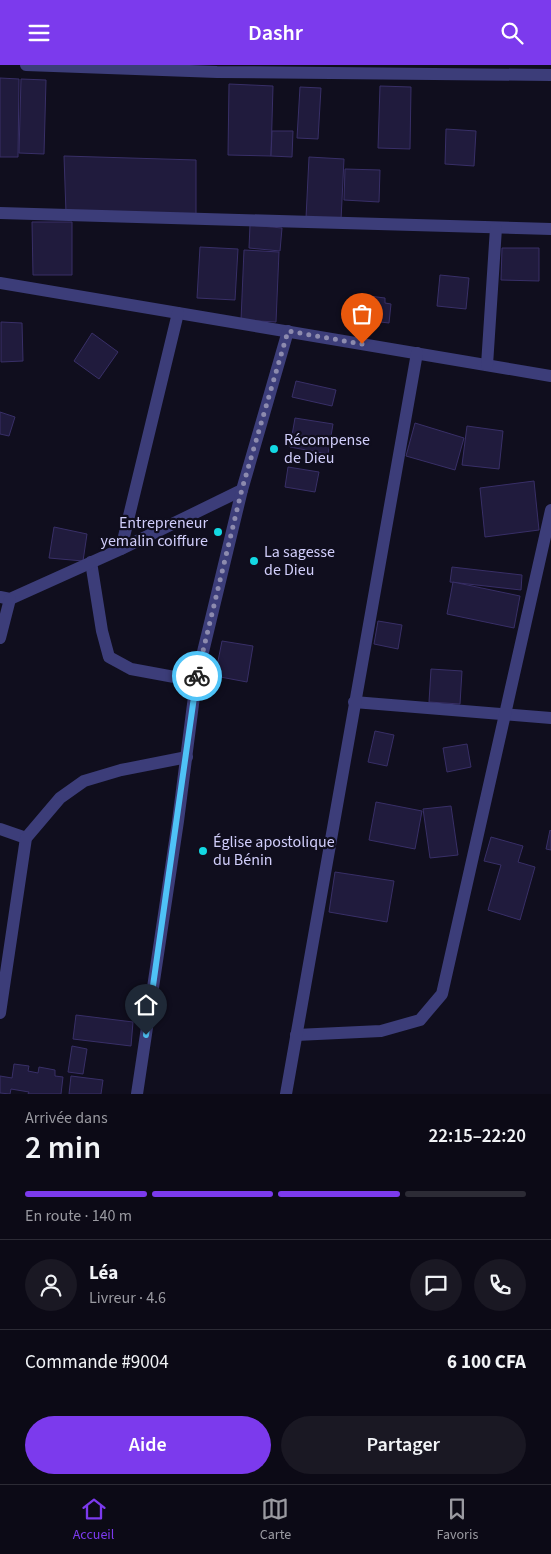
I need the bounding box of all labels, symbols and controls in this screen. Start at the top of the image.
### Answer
text: Dashr [248,17,303,49]
icon: menu [25,19,53,47]
icon: search [498,19,526,47]
pin [341,293,383,344]
icon: bag [348,300,376,328]
place label: Récompense de Dieu [284,429,370,469]
marker: Récompense de Dieu [268,443,280,455]
place label: Entrepreneur yemalin coiffure [101,512,208,552]
marker: Entrepreneur yemalin coiffure [212,526,224,538]
place label: La sagesse de Dieu [264,541,335,581]
marker: La sagesse de Dieu [248,555,260,567]
courier [172,651,222,701]
icon: bike [183,662,211,690]
place label: Église apostolique du Bénin [213,831,335,871]
marker: Église apostolique du Bénin [197,845,209,857]
pin [125,984,167,1035]
icon: home [132,991,160,1019]
text: Arrivée dans [25,1107,108,1129]
text: 22:15–22:20 [428,1123,526,1150]
text: 2 min [25,1125,101,1171]
text: En route · 140 m [25,1205,132,1227]
button: person [25,1259,77,1311]
button: chat [410,1259,462,1311]
button: phone [474,1259,526,1311]
text: Léa [89,1260,118,1287]
text: Livreur · 4.6 [89,1287,166,1309]
text: Commande #9004 [25,1349,169,1376]
text: 6 100 CFA [447,1349,526,1376]
button: Aide [25,1416,271,1474]
button: Partager [281,1416,526,1474]
tab: Accueil [73,1495,114,1545]
tab: Carte [260,1495,291,1545]
tab: Favoris [437,1495,478,1545]

